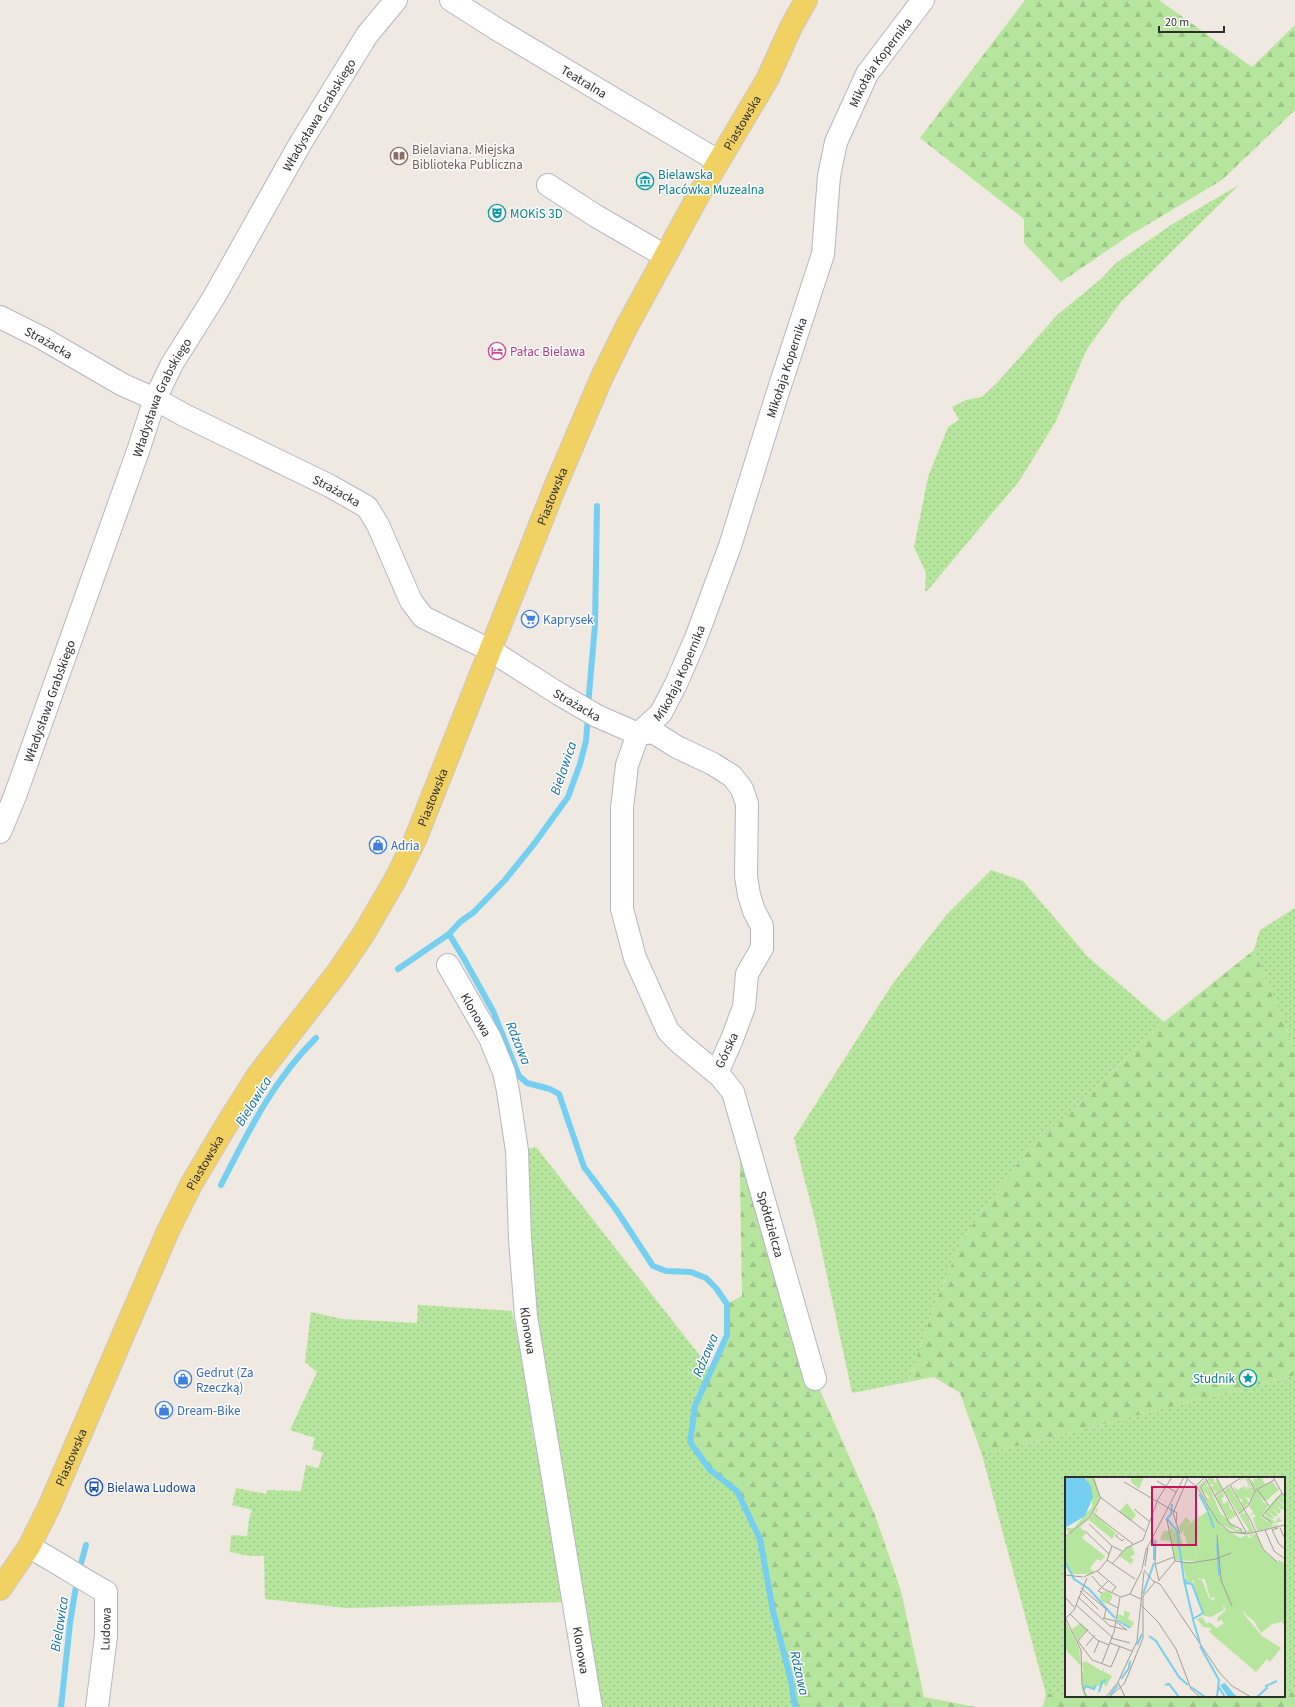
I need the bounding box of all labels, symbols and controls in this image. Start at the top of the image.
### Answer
scale bar [1159,8,1224,34]
street label: Mikołaja Kopernika [845,14,917,110]
text: 20 m [1165,14,1189,31]
street label: Władysława Grabskiego [278,55,360,175]
street label: Teatralna [557,61,610,103]
street label: Piastowska [719,92,766,154]
place label: Bielaviana. Miejska Biblioteka Publiczna [412,141,523,174]
library icon: Bielaviana. Miejska Biblioteka Publiczna [389,146,409,166]
place label: Bielawska Placówka Muzealna [658,166,764,199]
museum icon: Bielawska Placówka Muzealna [635,171,655,191]
theatre icon: MOKiS 3D [487,203,507,223]
place label: MOKiS 3D [510,205,563,223]
street label: Mikołaja Kopernika [762,315,812,420]
street label: Strażacka [21,323,76,364]
street label: Władysława Grabskiego [129,335,196,460]
hotel icon: Pałac Bielawa [487,341,507,361]
place label: Pałac Bielawa [510,343,585,361]
street label: Piastowska [533,465,572,528]
street label: Strażacka [309,471,364,512]
supermarket icon: Kaprysek [520,609,540,629]
place label: Kaprysek [543,611,594,629]
street label: Mikołaja Kopernika [649,623,710,726]
street label: Władysława Grabskiego [20,637,80,765]
street label: Strażacka [549,684,603,726]
water label: Bielawica [545,738,583,798]
street label: Piastowska [413,766,453,829]
shop icon: Adria [368,835,388,855]
place label: Adria [391,837,420,855]
street label: Klonowa [456,990,495,1040]
water label: Rdzawa [500,1018,536,1069]
street label: Górska [711,1029,743,1071]
water label: Bielawica [231,1072,277,1130]
street label: Piastowska [182,1132,228,1193]
street label: Spółdzielcza [752,1189,788,1260]
street label: Klonowa [515,1306,540,1356]
water label: Rdzawa [688,1330,724,1380]
place label: Gedrut (Za Rzeczką) [196,1364,254,1397]
place icon: Studnik [1238,1368,1258,1388]
shop icon: Gedrut (Za Rzeczką) [173,1369,193,1389]
place label: Studnik [1193,1370,1236,1388]
shop icon: Dream-Bike [154,1400,174,1420]
place label: Dream-Bike [177,1402,241,1420]
street label: Piastowska [51,1426,92,1489]
bus stop icon: Bielawa Ludowa [84,1477,104,1497]
inset map [1065,1477,1285,1697]
place label: Bielawa Ludowa [107,1479,196,1497]
water label: Bielawica [46,1595,74,1653]
street label: Ludowa [96,1607,116,1651]
street label: Klonowa [568,1625,593,1675]
water label: Rdzawa [784,1649,814,1698]

